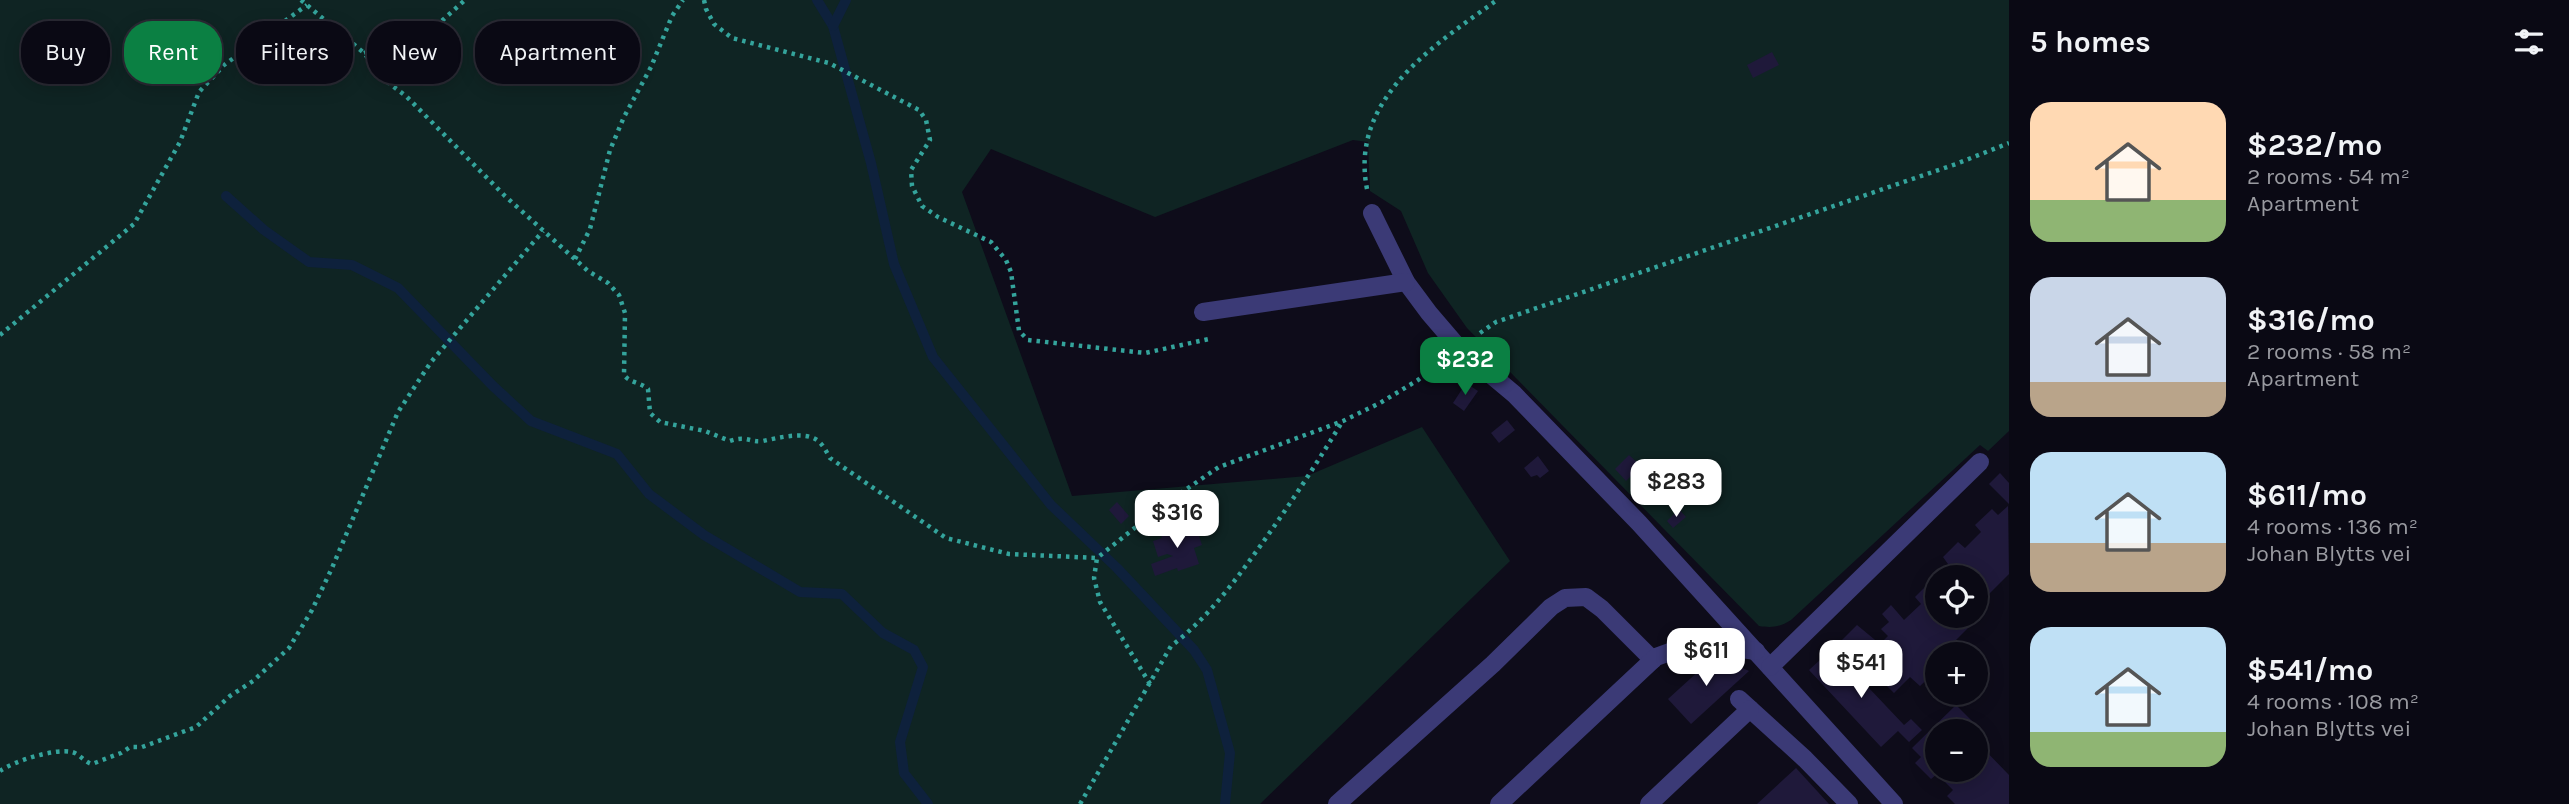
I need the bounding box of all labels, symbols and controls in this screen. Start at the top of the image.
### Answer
chip: Buy [21,21,110,84]
chip: Rent [124,21,222,84]
chip: Filters [236,21,353,84]
chip: New [367,21,461,84]
chip: Apartment [475,21,640,84]
icon: filters [2510,23,2548,61]
text: 5 homes [2030,24,2151,60]
text: $232/mo [2247,127,2382,163]
icon: home [2086,130,2170,214]
text: 2 rooms · 54 m² [2247,163,2410,190]
text: Apartment [2247,190,2359,217]
text: $316/mo [2247,302,2375,338]
icon: home [2086,305,2170,389]
pin: $232 [1424,338,1506,397]
text: 2 rooms · 58 m² [2247,338,2411,365]
text: $232 [1436,346,1494,373]
text: Apartment [2247,365,2359,392]
pin: $283 [1635,460,1717,519]
text: $283 [1647,468,1705,495]
text: $611/mo [2247,477,2367,513]
icon: home [2086,480,2170,564]
pin: $316 [1136,490,1218,550]
text: $316 [1151,499,1203,526]
text: 4 rooms · 136 m² [2247,513,2418,540]
text: Johan Blytts vei [2247,540,2411,567]
map controls [1925,565,1988,782]
button: locate [1925,565,1988,628]
pin: $611 [1665,628,1747,688]
text: $611 [1683,637,1729,664]
pin: $541 [1820,640,1902,700]
button: + [1925,642,1988,705]
text: $541 [1835,649,1887,676]
text: $541/mo [2247,652,2373,688]
icon: home [2086,655,2170,739]
text: 4 rooms · 108 m² [2247,688,2419,715]
text: Johan Blytts vei [2247,715,2411,742]
button: − [1925,719,1988,782]

